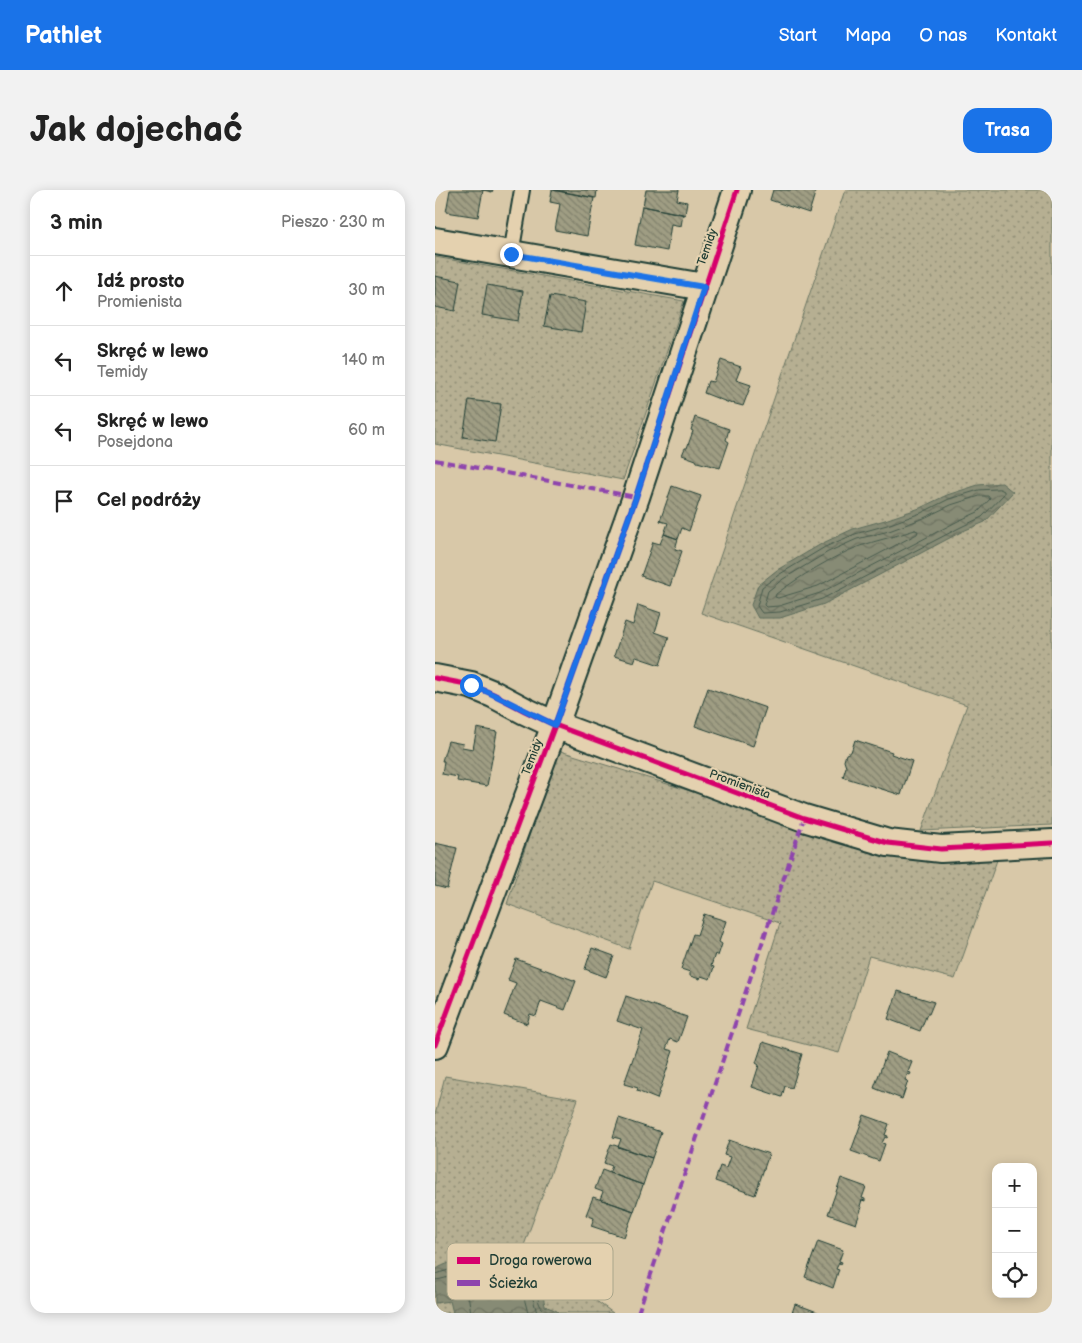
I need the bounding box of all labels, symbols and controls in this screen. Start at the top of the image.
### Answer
text: Pathlet [25,21,102,50]
text: Start [779,25,817,46]
text: Mapa [845,25,891,46]
text: O nas [919,25,967,46]
text: Kontakt [995,25,1057,46]
button: Trasa [963,108,1052,153]
text: Jak dojechać [30,109,243,152]
text: 3 min [50,210,103,235]
text: Pieszo · 230 m [281,213,385,232]
street label: Temidy [694,226,721,268]
route end [500,243,523,266]
text: Idź prosto [97,270,185,293]
icon: ahead [50,277,78,305]
text: 30 m [348,281,385,300]
text: Promienista [97,293,182,312]
text: Skręć w lewo [97,340,209,363]
icon: left [50,347,78,375]
text: 140 m [342,351,385,370]
text: Temidy [97,363,148,382]
text: Skręć w lewo [97,410,209,433]
icon: left [50,417,78,445]
text: 60 m [348,421,385,440]
text: Posejdona [97,433,173,452]
icon: arrive [50,487,78,515]
text: Cel podróży [97,489,201,512]
route start [460,674,483,697]
street label: Temidy [519,736,547,778]
street label: Promienista [707,766,773,803]
map controls [992,1163,1037,1298]
button: + [992,1163,1037,1208]
button: − [992,1208,1037,1253]
legend [447,1243,613,1300]
text: Droga rowerowa [489,1252,592,1269]
button: locate [992,1253,1037,1298]
text: Ścieżka [489,1274,538,1292]

